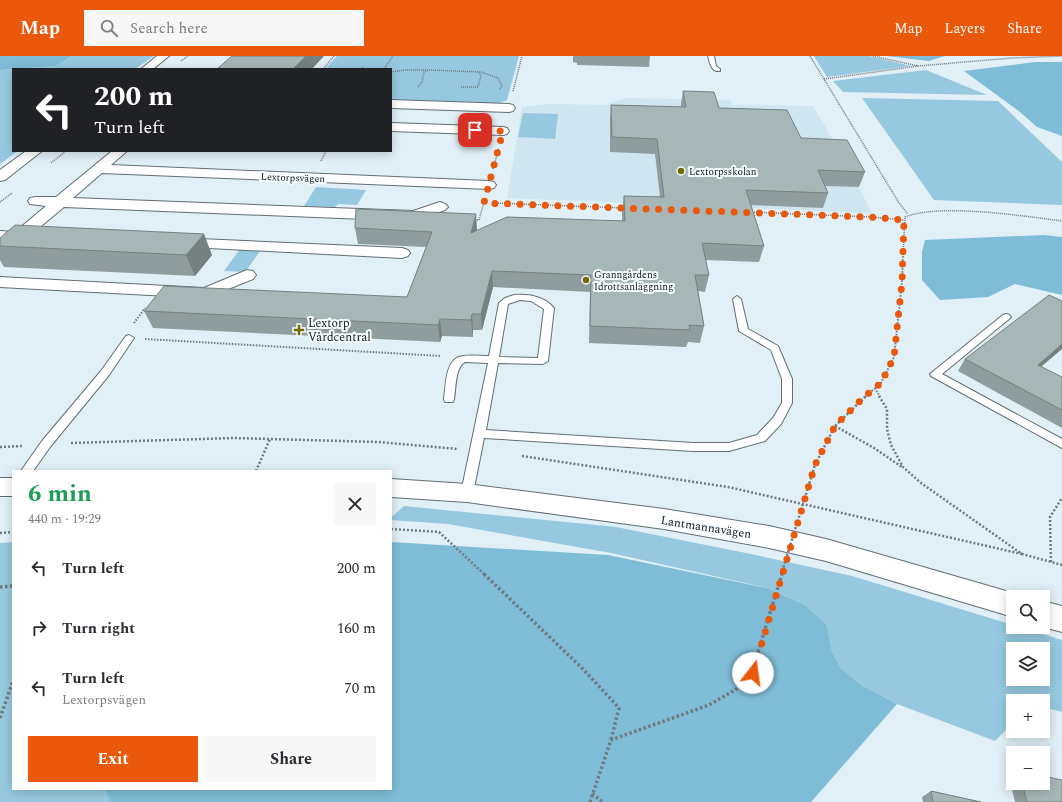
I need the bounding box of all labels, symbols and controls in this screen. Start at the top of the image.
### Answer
search box [84,10,364,46]
text: Map [20,14,60,43]
icon: search [98,17,120,39]
text: Search here [130,17,208,40]
text: Map [894,18,923,39]
text: Layers [945,18,985,39]
text: Share [1007,18,1042,39]
text: 200 m [94,75,173,118]
icon: left [28,84,80,136]
pin [458,113,492,147]
text: Turn left [94,114,165,141]
icon: arrive [464,119,486,141]
place label: Lextorpsskolan [689,164,757,180]
marker: Lextorpsskolan [676,166,686,176]
street label: Lextorpsvägen [260,169,326,187]
place label: Granngårdens Idrottsanläggning [594,267,674,295]
marker: Granngårdens Idrottsanläggning [581,275,591,285]
place label: Lextorp Vårdcentral [308,314,371,347]
marker: Lextorp Vårdcentral [293,324,305,336]
text: 6 min [28,476,92,512]
button: close [334,483,376,525]
text: 440 m · 19:29 [28,509,101,529]
street label: Lantmannavägen [659,511,753,544]
icon: left [28,557,50,579]
text: Turn left [62,557,124,580]
text: 200 m [337,557,376,580]
map controls [1006,590,1050,790]
button: search [1006,590,1050,634]
icon: right [28,617,50,639]
text: Turn right [62,617,135,640]
text: 160 m [337,617,376,640]
button: layers [1006,642,1050,686]
position arrow [732,652,774,694]
text: Turn left [62,667,124,690]
icon: left [28,677,50,699]
text: 70 m [344,677,376,700]
text: Lextorpsvägen [62,690,146,710]
button: + [1006,694,1050,738]
button: Exit [28,736,198,782]
button: Share [206,736,376,782]
button: − [1006,746,1050,790]

